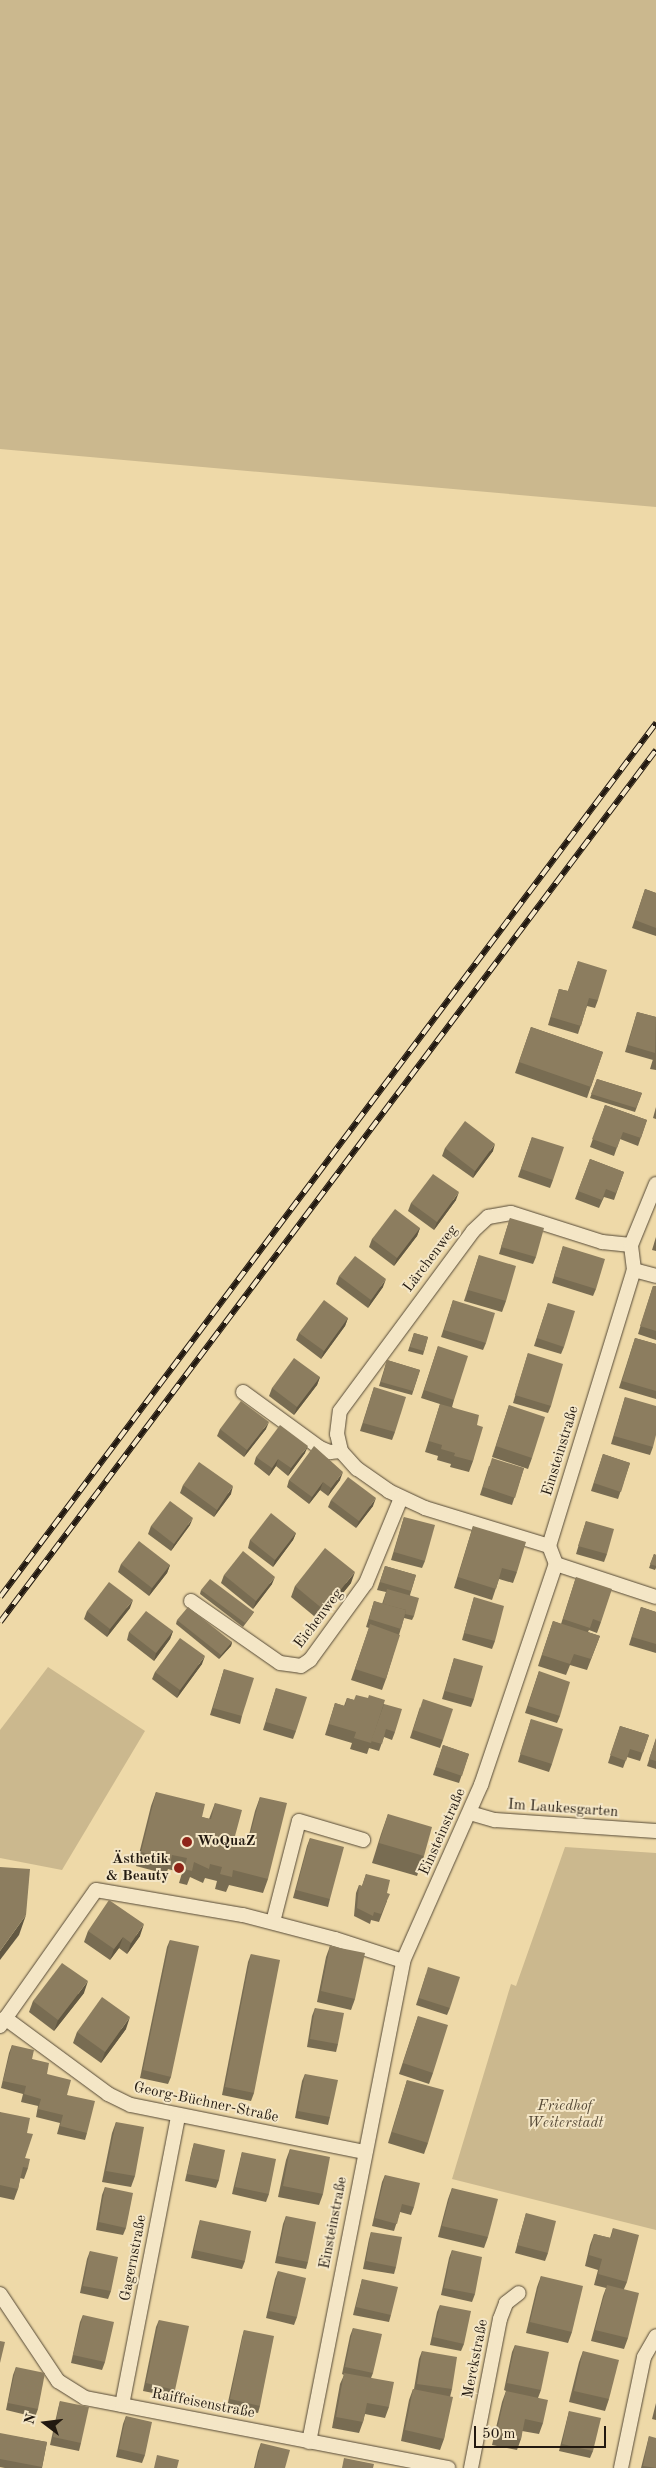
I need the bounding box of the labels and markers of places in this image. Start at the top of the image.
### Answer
place label: WoQuaZ [197,1833,256,1851]
marker: WoQuaZ [181,1836,193,1848]
place label: Ästhetik & Beauty [106,1850,169,1885]
marker: Ästhetik & Beauty [173,1862,185,1874]

